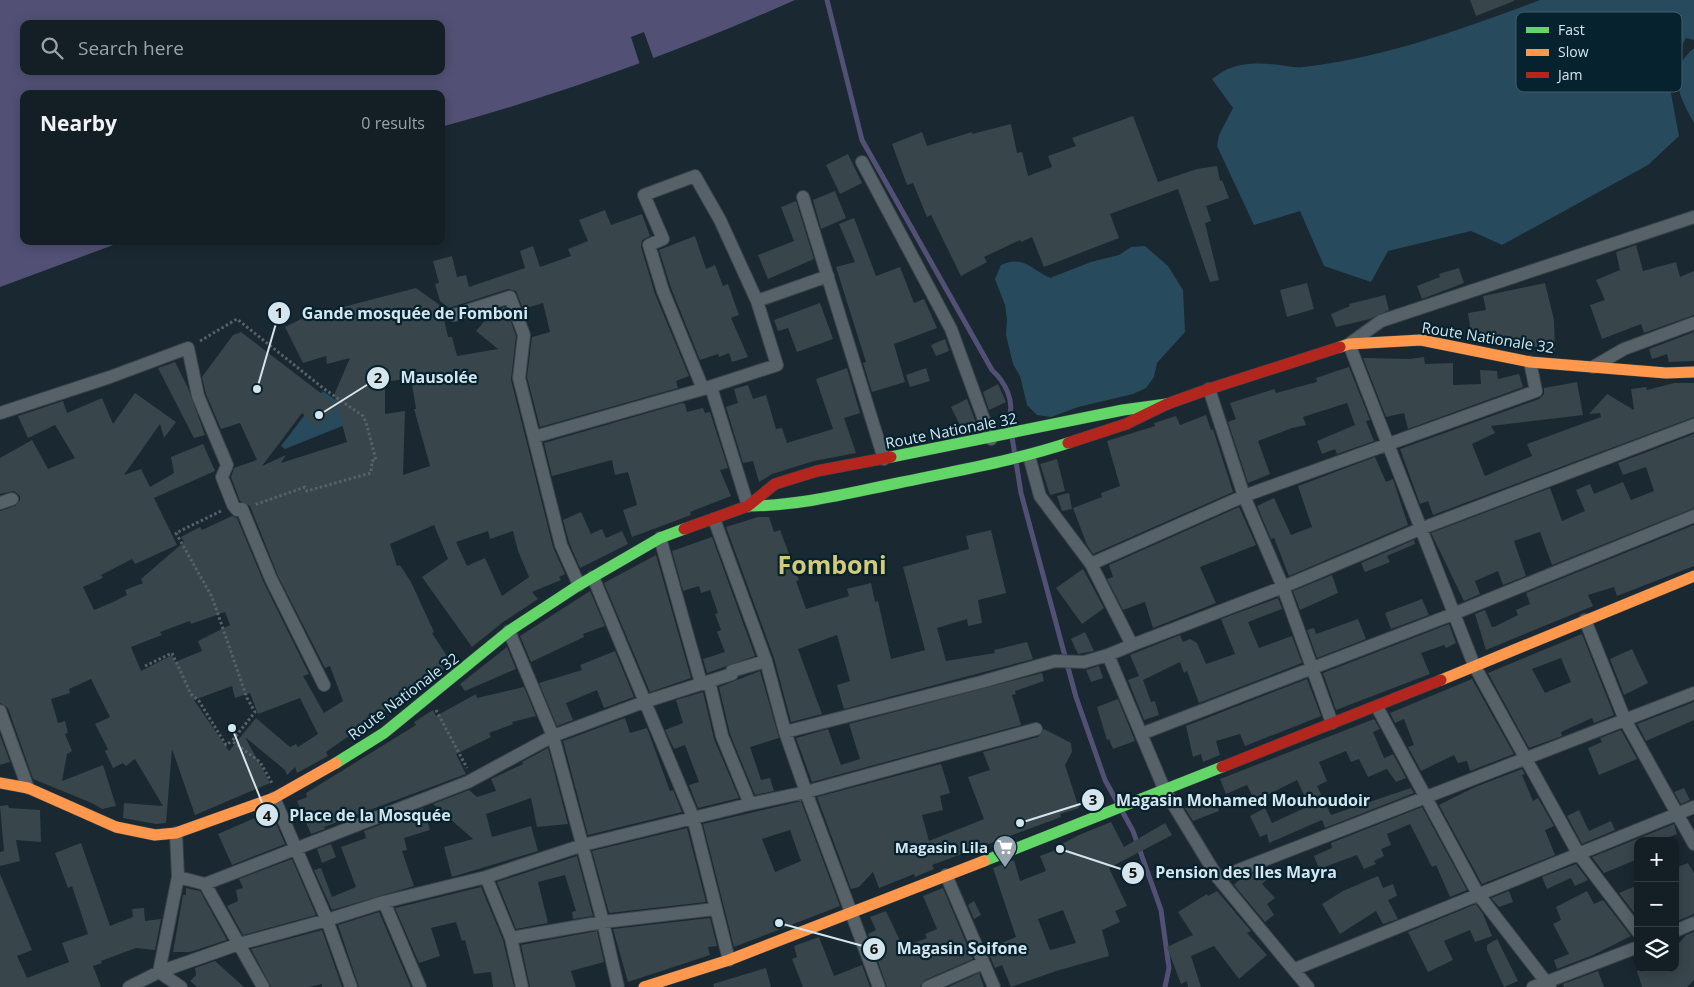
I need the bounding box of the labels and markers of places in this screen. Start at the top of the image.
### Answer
callout: Gande mosquée de Fomboni [266,297,538,328]
callout: Mausolée [366,362,488,393]
callout: Magasin Mohamed Mouhoudoir [1081,785,1380,816]
callout: Place de la Mosquée [255,800,461,831]
supermarket icon: Magasin Lila [992,834,1018,868]
place label: Magasin Lila [895,837,988,857]
callout: Pension des Iles Mayra [1120,857,1347,888]
callout: Magasin Soifone [862,933,1037,964]

